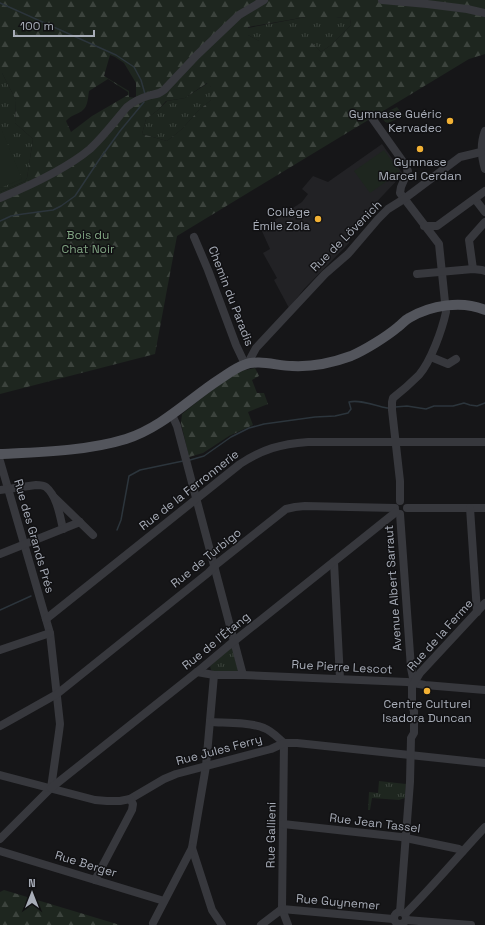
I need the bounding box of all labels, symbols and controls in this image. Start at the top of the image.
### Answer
scale bar [14,12,94,38]
text: 100 m [20,18,54,34]
place label: Gymnase Guéric Kervadec [349,106,442,136]
marker: Gymnase Guéric Kervadec [445,116,455,126]
marker: Gymnase Marcel Cerdan [415,144,425,154]
place label: Gymnase Marcel Cerdan [379,154,462,184]
street label: Rue de Lövenich [307,197,385,275]
place label: Collège Émile Zola [253,204,310,234]
marker: Collège Émile Zola [313,214,323,224]
park label: Bois du Chat Noir [61,227,115,257]
street label: Chemin du Paradis [205,244,257,348]
street label: Rue de la Ferronnerie [136,446,242,534]
street label: Rue des Grands Prés [10,477,58,595]
street label: Avenue Albert Sarraut [381,524,405,652]
street label: Rue de Turbigo [167,525,245,591]
street label: Rue de la Ferme [403,596,477,674]
street label: Rue de l'Étang [179,609,253,673]
street label: Rue Pierre Lescot [291,656,393,678]
marker: Centre Culturel Isadora Duncan [422,686,432,696]
place label: Centre Culturel Isadora Duncan [382,696,472,726]
street label: Rue Jules Ferry [174,731,264,769]
street label: Rue Gallieni [262,802,280,868]
street label: Rue Jean Tassel [329,809,421,837]
street label: Rue Berger [53,847,119,881]
north arrow [12,873,52,913]
text: N [28,876,36,890]
street label: Rue Guynemer [295,890,381,914]

